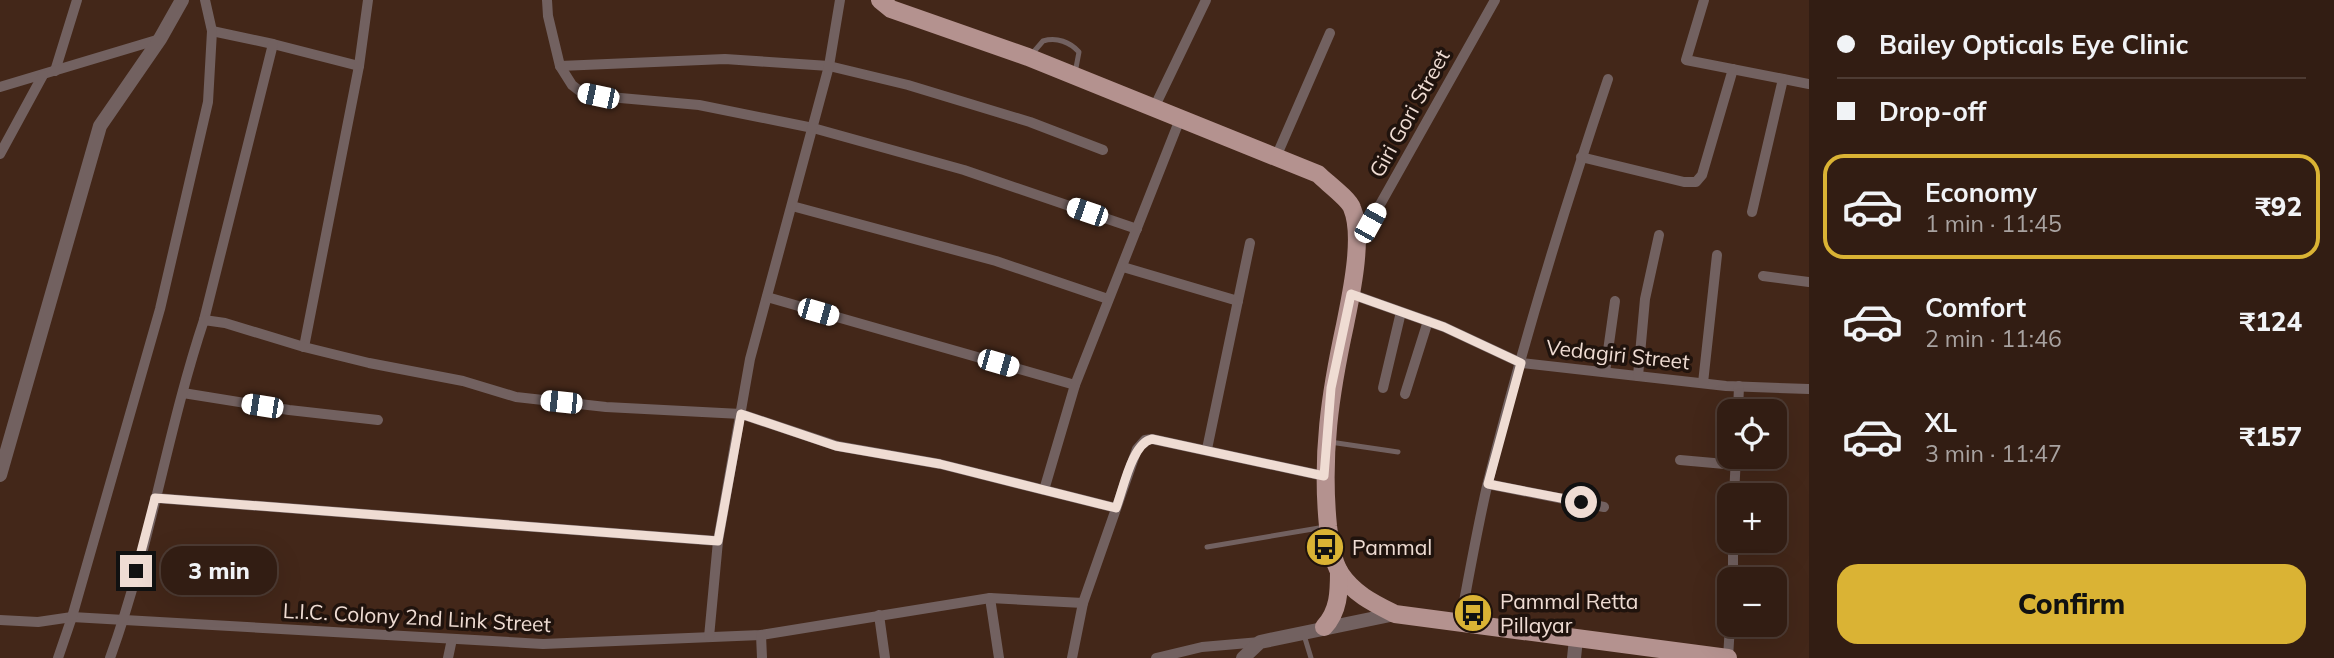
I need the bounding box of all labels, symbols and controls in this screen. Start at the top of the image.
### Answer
text: Bailey Opticals Eye Clinic [1879,28,2189,61]
street label: Giri Gori Street [1363,45,1455,181]
car [576,81,621,111]
text: Drop-off [1879,95,1986,128]
icon: car [1841,175,1904,238]
text: Economy [1925,176,2037,209]
text: ₹92 [2255,190,2302,223]
car [1064,195,1111,229]
car [1351,200,1390,246]
text: 1 min · 11:45 [1925,209,2062,238]
icon: car [1841,290,1904,353]
text: Comfort [1925,291,2026,324]
car [795,296,842,328]
text: ₹124 [2240,305,2302,338]
text: 2 min · 11:46 [1925,324,2062,353]
street label: Vedagiri Street [1545,334,1691,374]
car [975,347,1022,379]
car [540,389,583,415]
car [240,392,285,420]
map controls [1717,399,1787,637]
button: locate [1717,399,1787,469]
icon: car [1841,405,1904,468]
text: XL [1925,406,1957,439]
text: ₹157 [2240,420,2302,453]
text: 3 min · 11:47 [1925,439,2062,468]
button: + [1717,483,1787,553]
route start [1565,486,1597,518]
bus stop icon: Pammal [1304,526,1346,568]
place label: Pammal [1352,534,1432,560]
callout: 3 min [160,546,276,596]
route end [120,555,152,587]
text: 3 min [188,556,250,585]
button: Confirm [1837,564,2306,644]
button: − [1717,567,1787,637]
place label: Pammal Retta Pillayar [1500,588,1638,638]
bus stop icon: Pammal Retta Pillayar [1452,592,1494,634]
street label: L.I.C. Colony 2nd Link Street [282,597,552,637]

